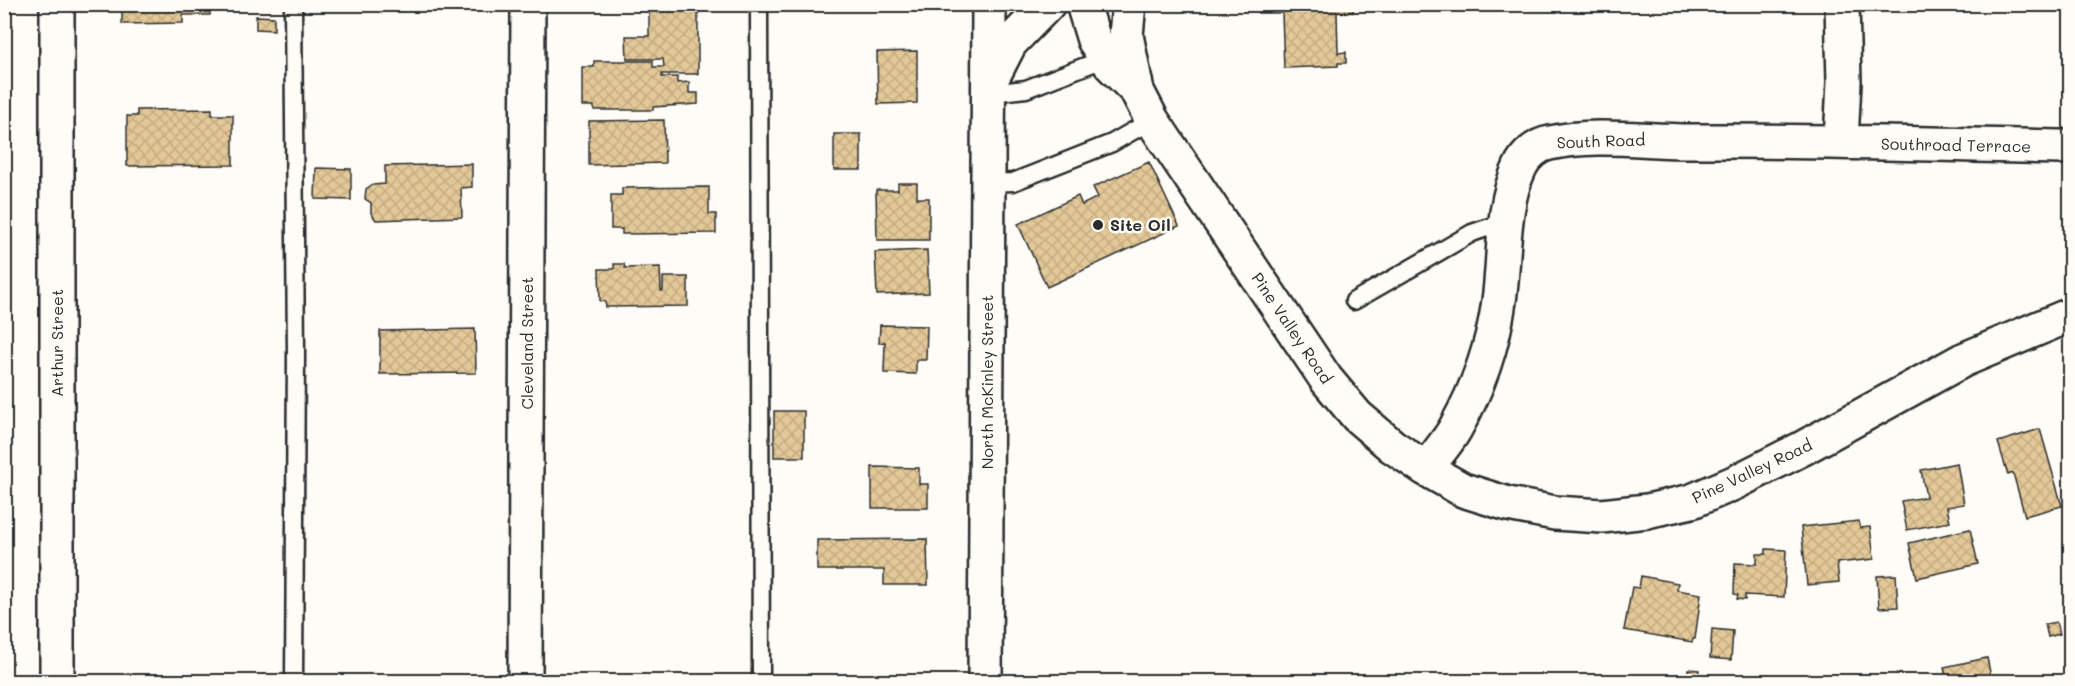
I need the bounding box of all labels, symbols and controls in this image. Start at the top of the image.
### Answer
street label: South Road [1556,128,1645,153]
street label: Southroad Terrace [1881,133,2031,156]
place label: Site Oil [1110,214,1171,235]
marker: Site Oil [1091,218,1105,232]
street label: Pine Valley Road [1247,268,1337,388]
street label: Cleveland Street [516,277,537,409]
street label: Arthur Street [46,289,67,397]
street label: North McKinley Street [976,295,997,469]
street label: Pine Valley Road [1688,434,1815,508]

